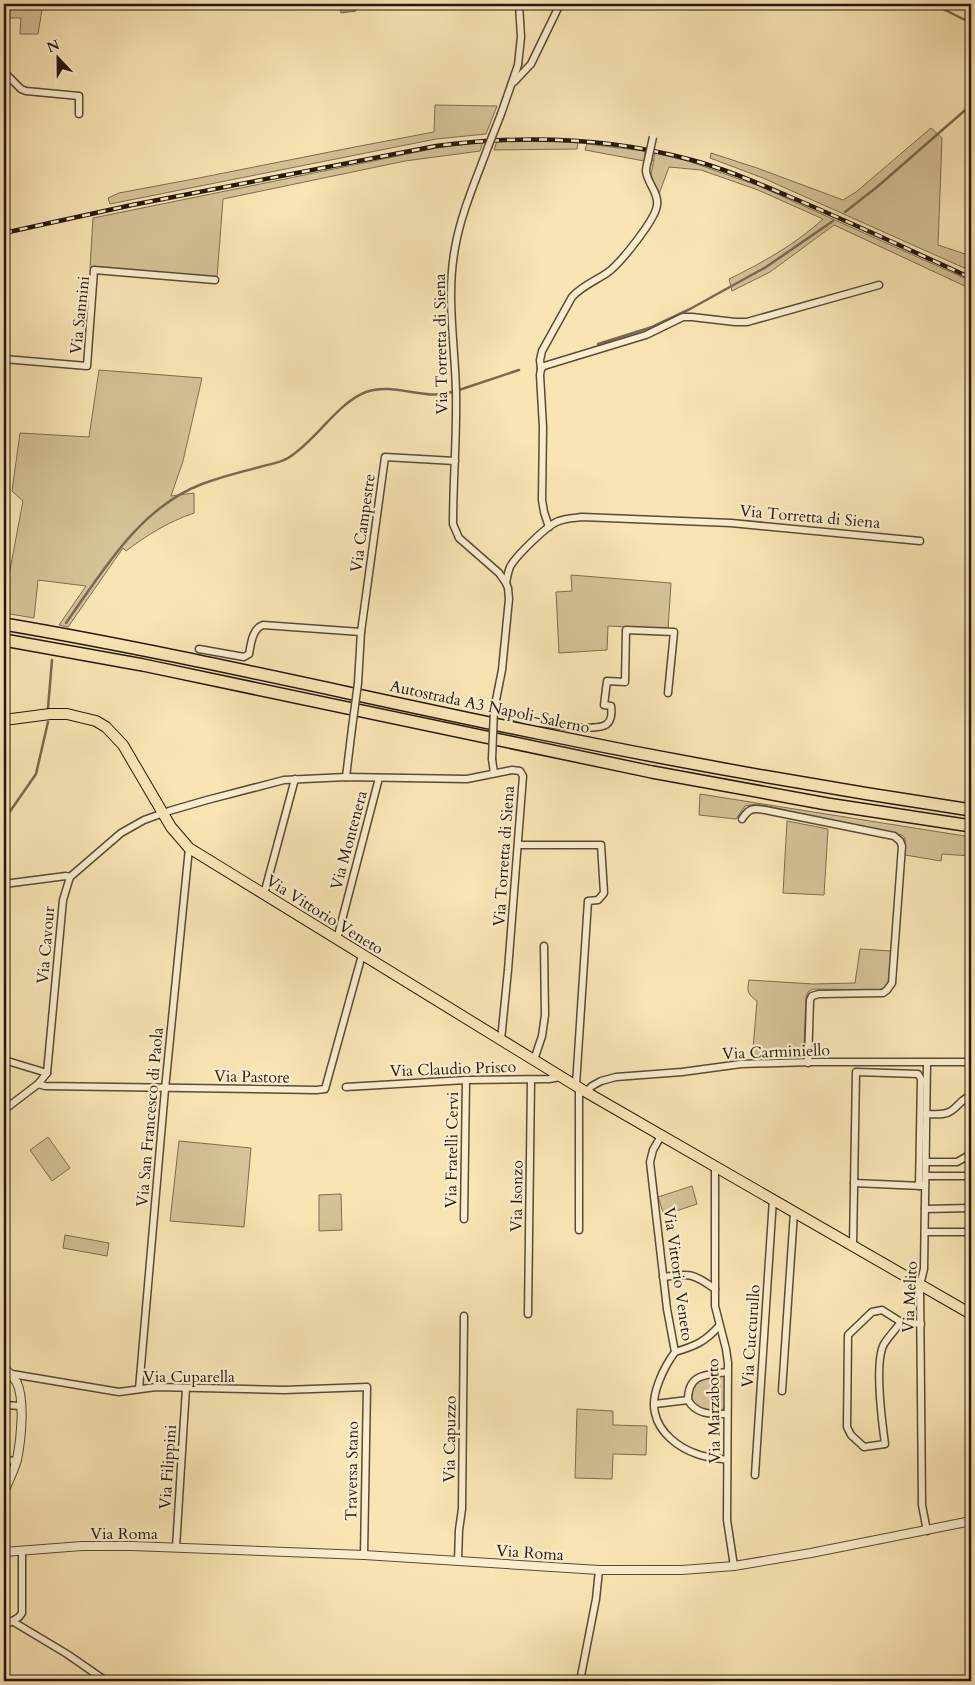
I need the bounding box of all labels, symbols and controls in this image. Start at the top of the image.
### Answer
north arrow [32,32,82,82]
text: N [44,35,63,57]
street label: Via Torretta di Siena [429,273,453,415]
street label: Via Sannini [65,274,95,355]
street label: Via Campestre [345,472,381,574]
street label: Via Torretta di Siena [739,500,881,534]
street label: Autostrada A3 Napoli-Salerno [388,675,592,739]
street label: Via Torretta di Siena [488,785,520,927]
street label: Via Montenera [325,788,373,892]
street label: Via Vittorio Veneto [261,870,388,960]
street label: Via Cavour [32,905,60,985]
street label: Via San Francesco di Paola [131,1026,169,1208]
street label: Via Carminiello [722,1039,831,1065]
street label: Via Claudio Prisco [389,1056,517,1082]
street label: Via Pastore [214,1065,290,1089]
street label: Via Fratelli Cervi [440,1091,464,1208]
street label: Via Isonzo [505,1160,529,1232]
street label: Via Vittorio Veneto [658,1206,698,1343]
street label: Via Melito [897,1260,923,1334]
street label: Via Cuccurullo [736,1283,766,1388]
street label: Via Marzabotto [702,1358,726,1464]
street label: Via Cuparella [143,1366,235,1388]
street label: Via Capuzzo [438,1395,462,1483]
street label: Traversa Stano [340,1420,364,1521]
street label: Via Filippini [154,1424,182,1510]
street label: Via Roma [90,1523,158,1545]
street label: Via Roma [495,1540,565,1566]

